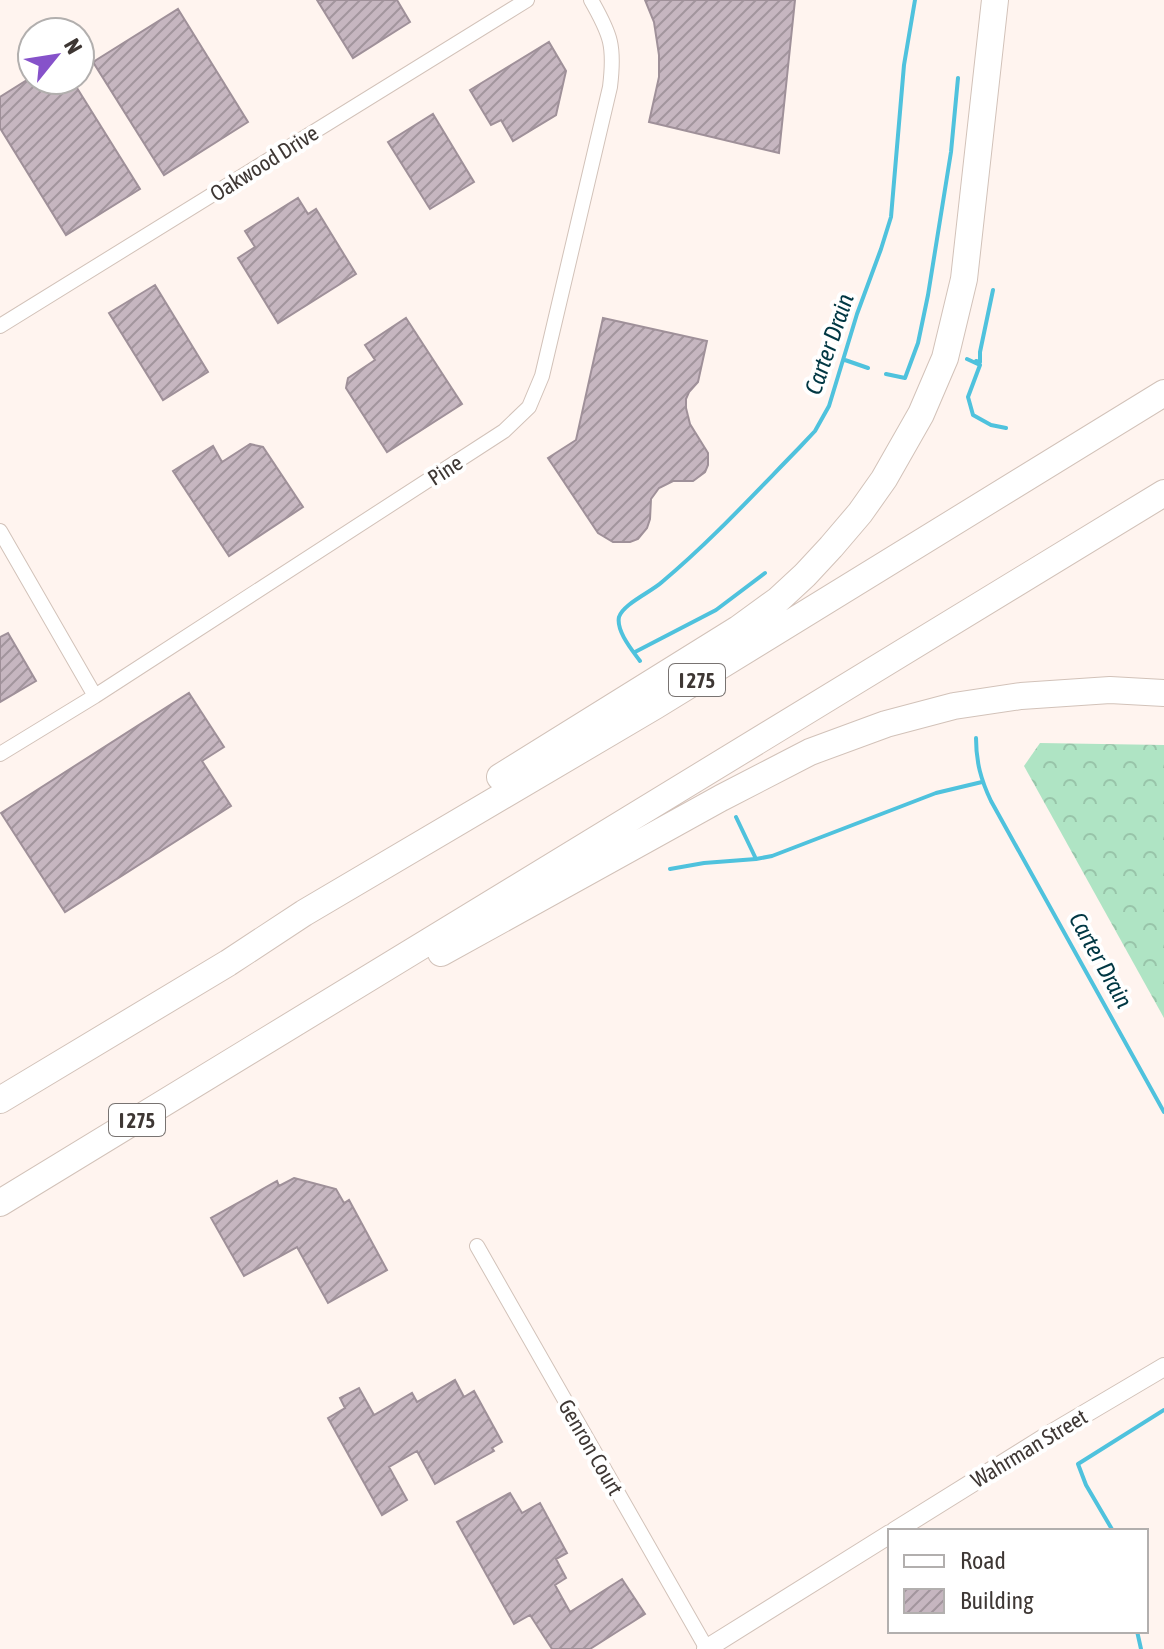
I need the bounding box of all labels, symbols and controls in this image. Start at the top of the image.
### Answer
north arrow [16,16,96,96]
text: N [59,34,88,58]
street label: Oakwood Drive [205,120,323,206]
water label: Carter Drain [799,290,859,398]
street label: Pine [423,449,467,491]
road number: I 275 [669,664,725,696]
water label: Carter Drain [1064,908,1138,1013]
road number: I 275 [109,1104,165,1136]
street label: Genron Court [553,1394,629,1500]
street label: Wahrman Street [966,1403,1092,1493]
legend [888,1529,1148,1633]
text: Road [960,1547,1006,1574]
text: Building [960,1587,1034,1614]

